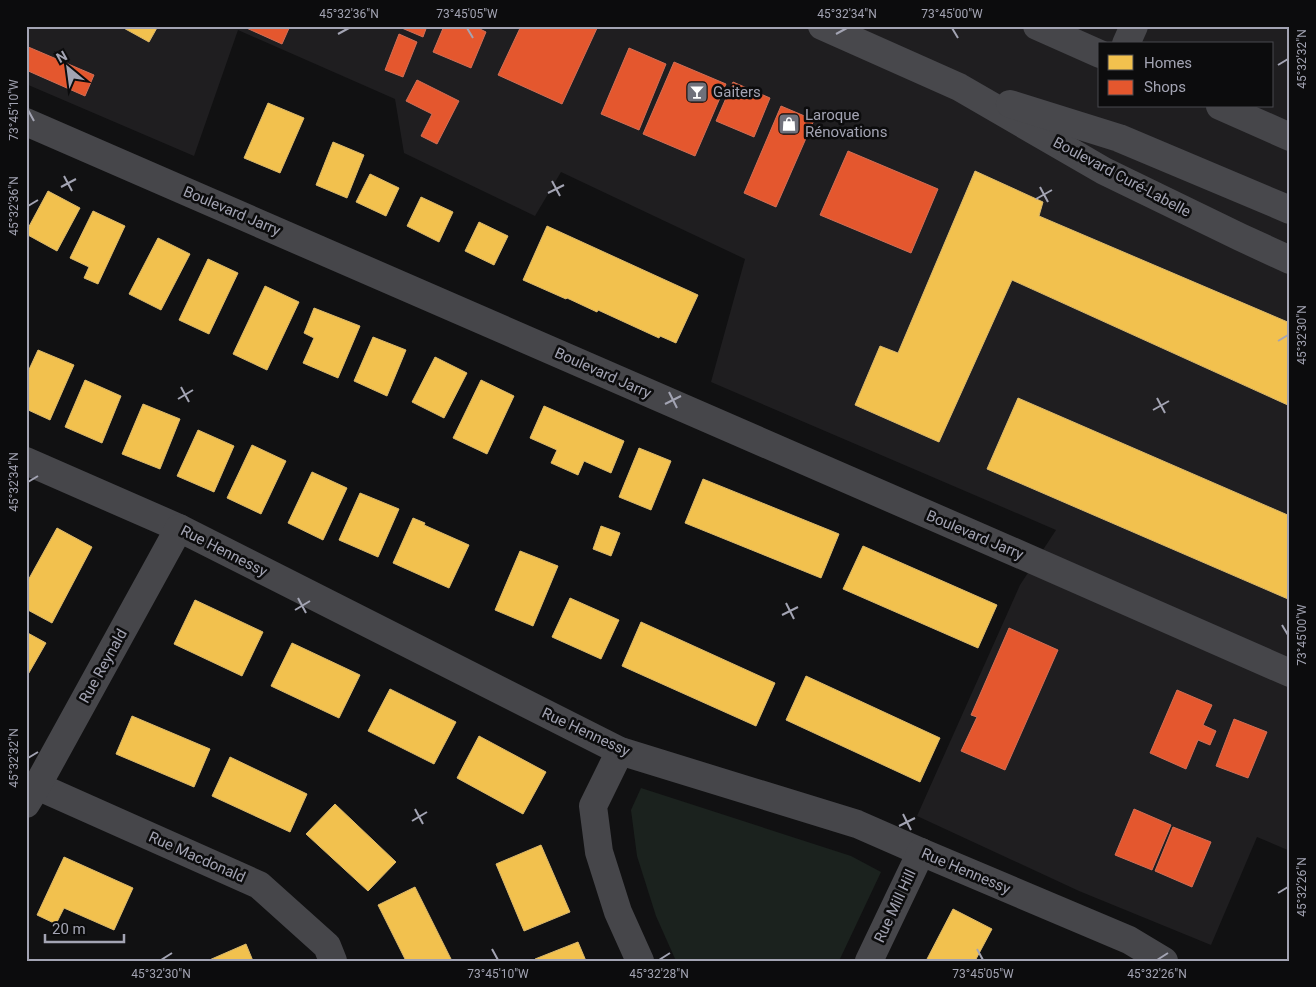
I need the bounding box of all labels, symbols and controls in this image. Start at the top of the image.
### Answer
text: 45°32'36"N [319,7,379,21]
text: 73°45'05"W [436,7,498,21]
text: 45°32'34"N [817,7,877,21]
text: 73°45'00"W [921,7,983,21]
text: 45°32'32"N [1295,29,1309,89]
north arrow [42,42,92,92]
legend [1098,42,1274,108]
text: N [53,47,70,66]
text: Homes [1144,54,1192,72]
text: Shops [1144,78,1186,96]
text: 73°45'10"W [7,79,21,141]
bar icon: Gaiters [685,80,709,104]
place label: Gaiters [713,83,761,101]
place label: Laroque Rénovations [805,106,887,141]
shop icon: Laroque Rénovations [777,112,801,136]
street label: Boulevard Curé-Labelle [1050,133,1194,221]
text: 45°32'36"N [7,176,21,236]
street label: Boulevard Jarry [181,182,283,240]
text: 45°32'30"N [1295,305,1309,365]
street label: Boulevard Jarry [552,344,654,402]
text: 45°32'34"N [7,452,21,512]
street label: Boulevard Jarry [924,506,1026,564]
street label: Rue Hennessy [178,521,270,581]
text: 73°45'00"W [1295,604,1309,666]
street label: Rue Reynald [75,626,131,706]
street label: Rue Hennessy [539,704,633,760]
text: 45°32'32"N [7,728,21,788]
street label: Rue Macdonald [146,828,248,886]
street label: Rue Hennessy [919,844,1013,898]
text: 45°32'26"N [1295,857,1309,917]
street label: Rue Mill Hill [870,867,920,945]
scale bar [45,912,124,944]
text: 20 m [52,920,86,938]
text: 45°32'30"N [131,967,191,981]
text: 73°45'10"W [467,967,529,981]
text: 45°32'28"N [629,967,689,981]
text: 73°45'05"W [952,967,1014,981]
text: 45°32'26"N [1127,967,1187,981]

